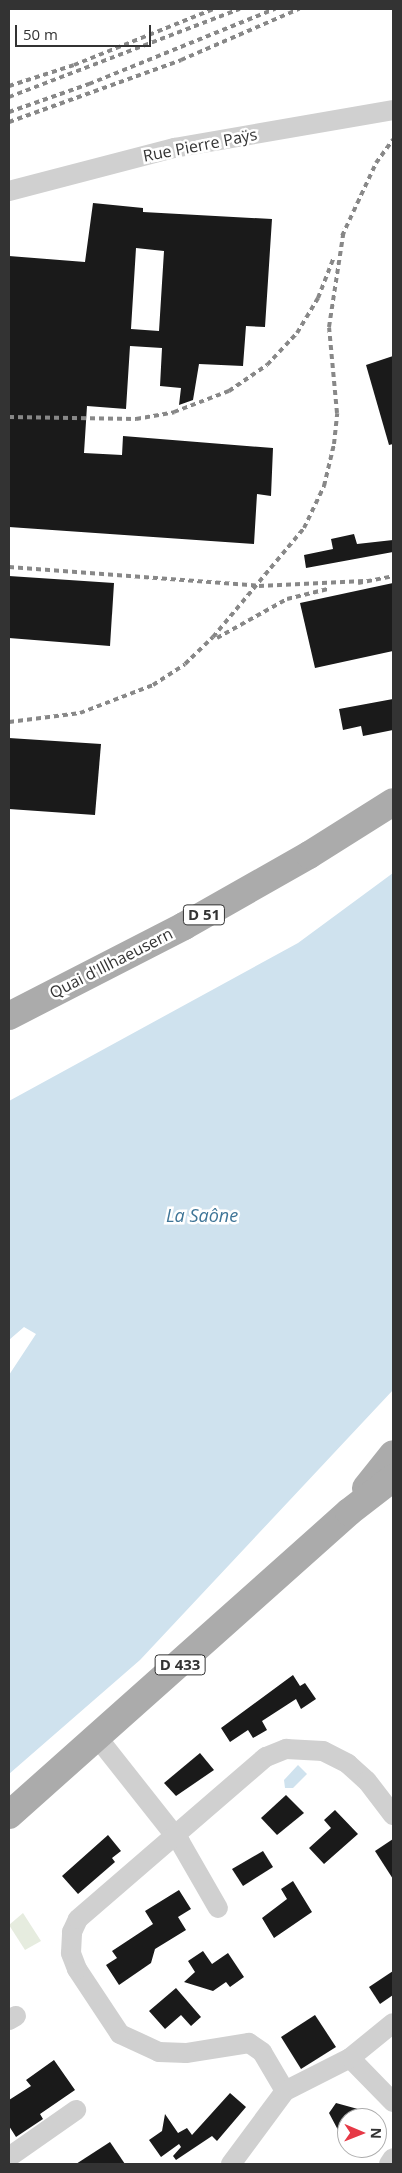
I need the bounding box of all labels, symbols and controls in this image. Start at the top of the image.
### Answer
scale bar [18,15,154,47]
text: 50 m [23,24,58,44]
street label: Rue Pierre Paÿs [141,125,259,165]
road number: D 51 [183,902,225,928]
street label: Quai d'Illhaeusern [46,924,176,1002]
water label: La Saône [166,1204,238,1226]
road number: D 433 [154,1652,206,1678]
north arrow [337,2108,387,2158]
text: N [367,2127,386,2139]

